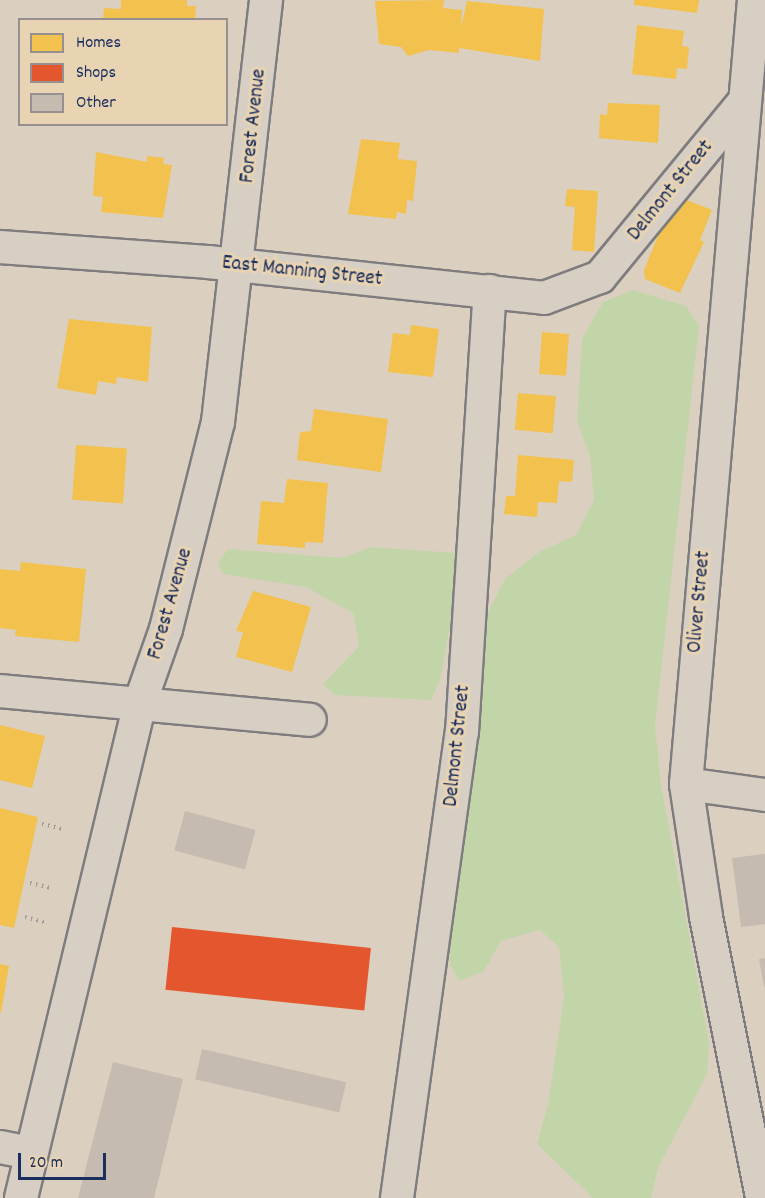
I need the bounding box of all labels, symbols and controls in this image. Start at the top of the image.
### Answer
legend [18,18,228,126]
text: Homes [76,31,121,56]
text: Shops [76,61,116,86]
street label: Forest Avenue [235,68,273,184]
text: Other [76,91,116,116]
street label: Delmont Street [623,136,719,246]
street label: East Manning Street [221,251,383,293]
street label: Forest Avenue [143,545,199,663]
street label: Oliver Street [683,550,717,654]
street label: Delmont Street [439,684,477,808]
scale bar [21,1141,110,1179]
text: 20 m [29,1151,63,1176]

